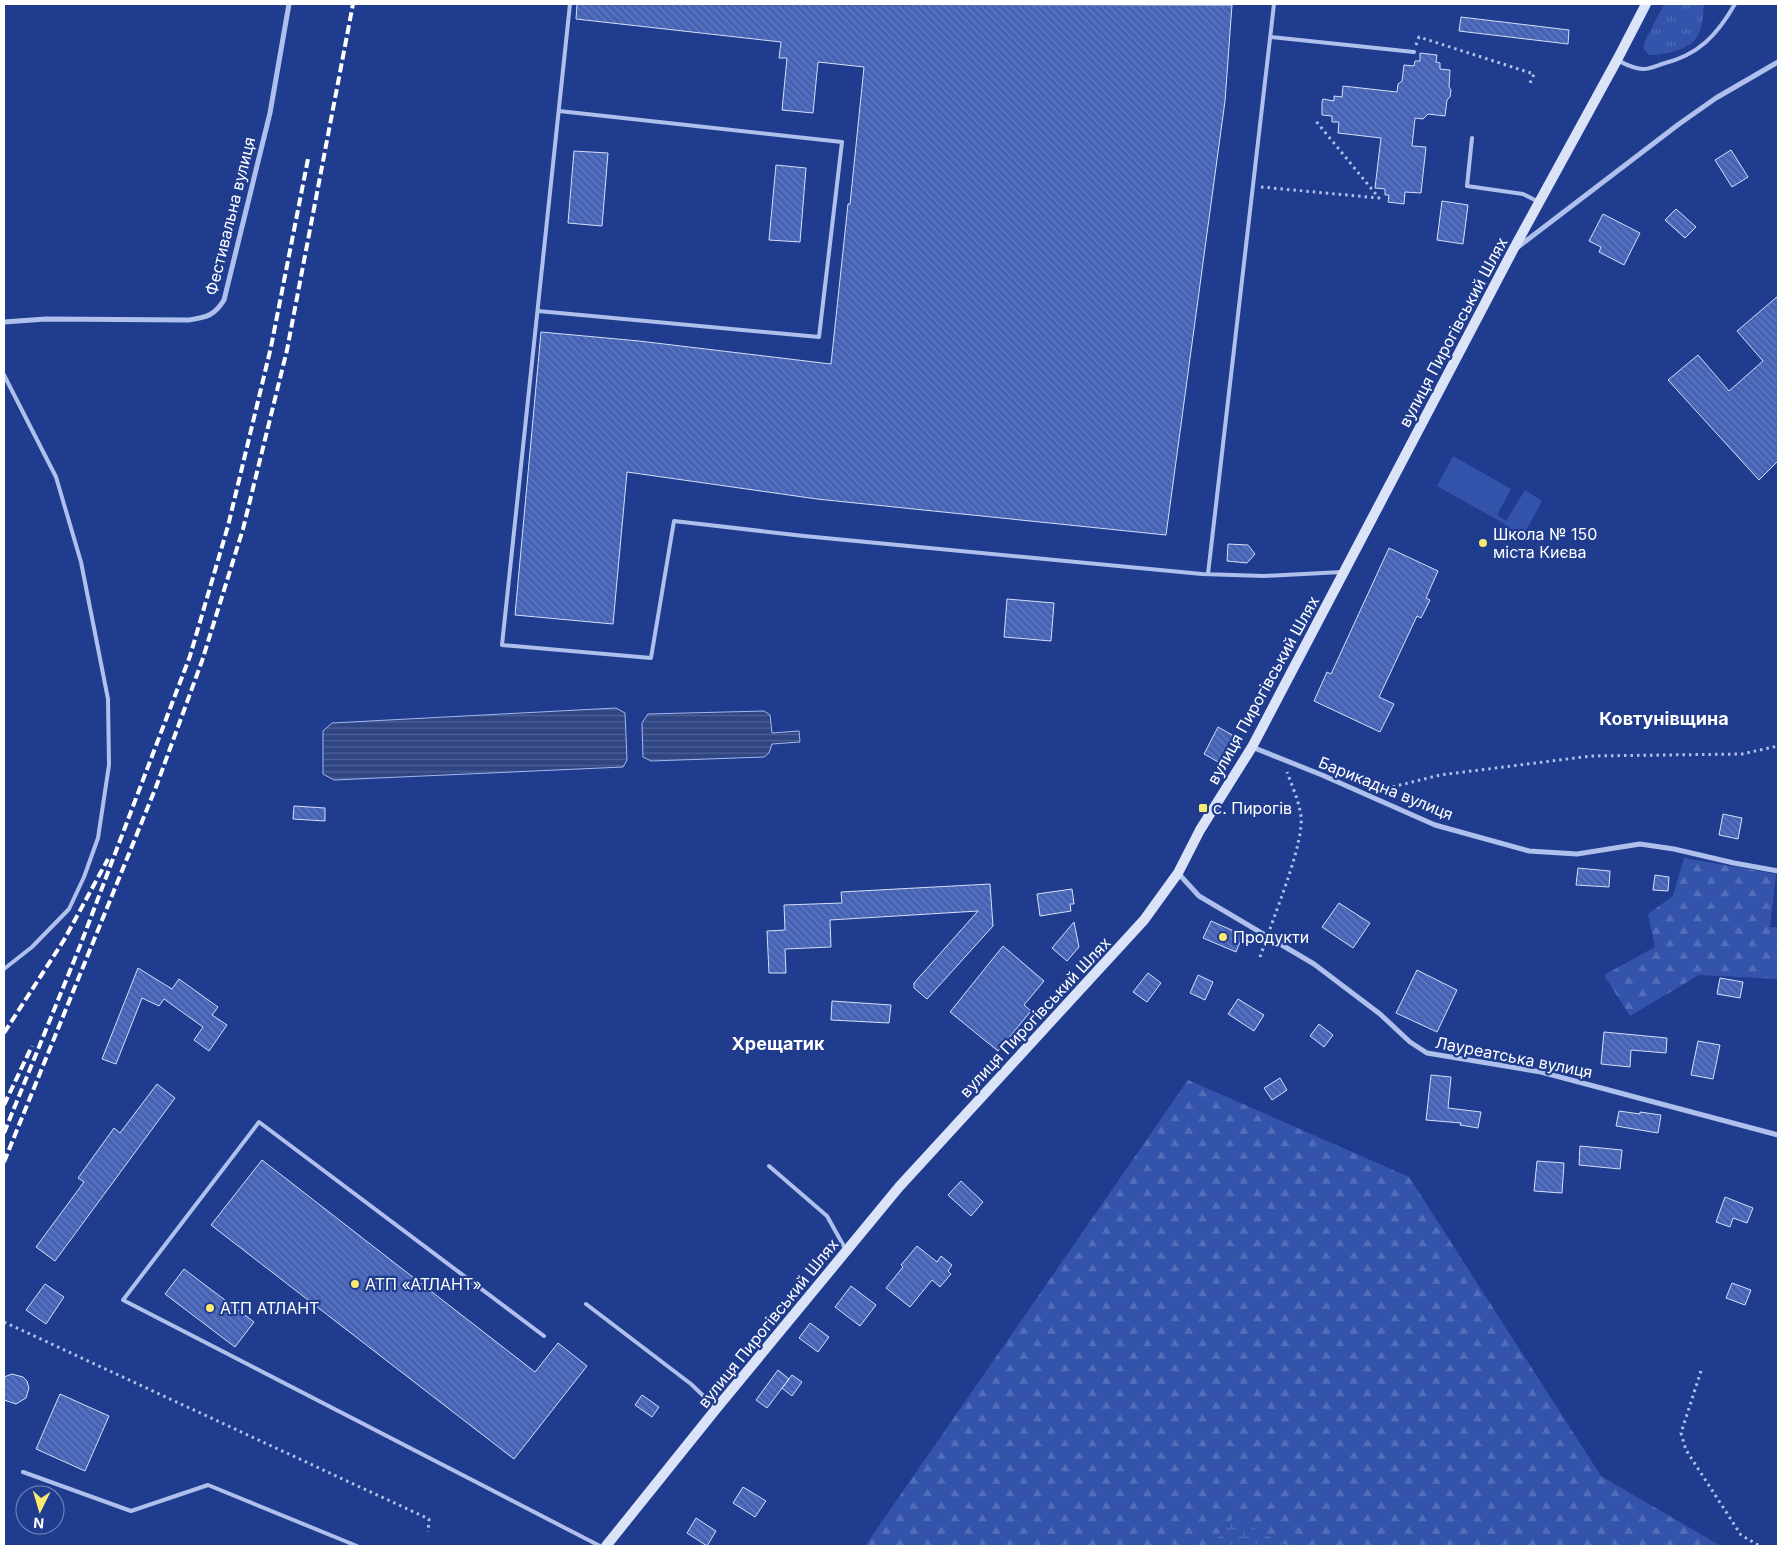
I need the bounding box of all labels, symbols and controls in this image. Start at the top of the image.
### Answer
street label: Фестивальна вулиця [201,135,259,297]
street label: вулиця Пирогівський Шлях [1394,233,1512,430]
place label: Школа № 150 міста Києва [1493,524,1597,562]
marker: Школа № 150 міста Києва [1477,537,1489,549]
street label: вулиця Пирогівський Шлях [1203,592,1323,788]
district label: Ковтунівщина [1599,708,1729,729]
street label: Барикадна вулиця [1316,752,1456,824]
place label: с. Пирогів [1213,798,1292,818]
marker: с. Пирогів [1197,802,1209,814]
place label: Продукти [1233,927,1309,947]
marker: Продукти [1217,931,1229,943]
street label: вулиця Пирогівський Шлях [955,932,1115,1101]
street label: Лауреатська вулиця [1434,1032,1594,1082]
district label: Хрещатик [732,1033,825,1054]
street label: вулиця Пирогівський Шлях [693,1234,843,1412]
place label: АТП «АТЛАНТ» [365,1274,482,1294]
marker: АТП «АТЛАНТ» [349,1278,361,1290]
place label: АТП АТЛАНТ [220,1298,319,1318]
marker: АТП АТЛАНТ [204,1302,216,1314]
north arrow [15,1485,65,1535]
text: N [33,1515,45,1532]

